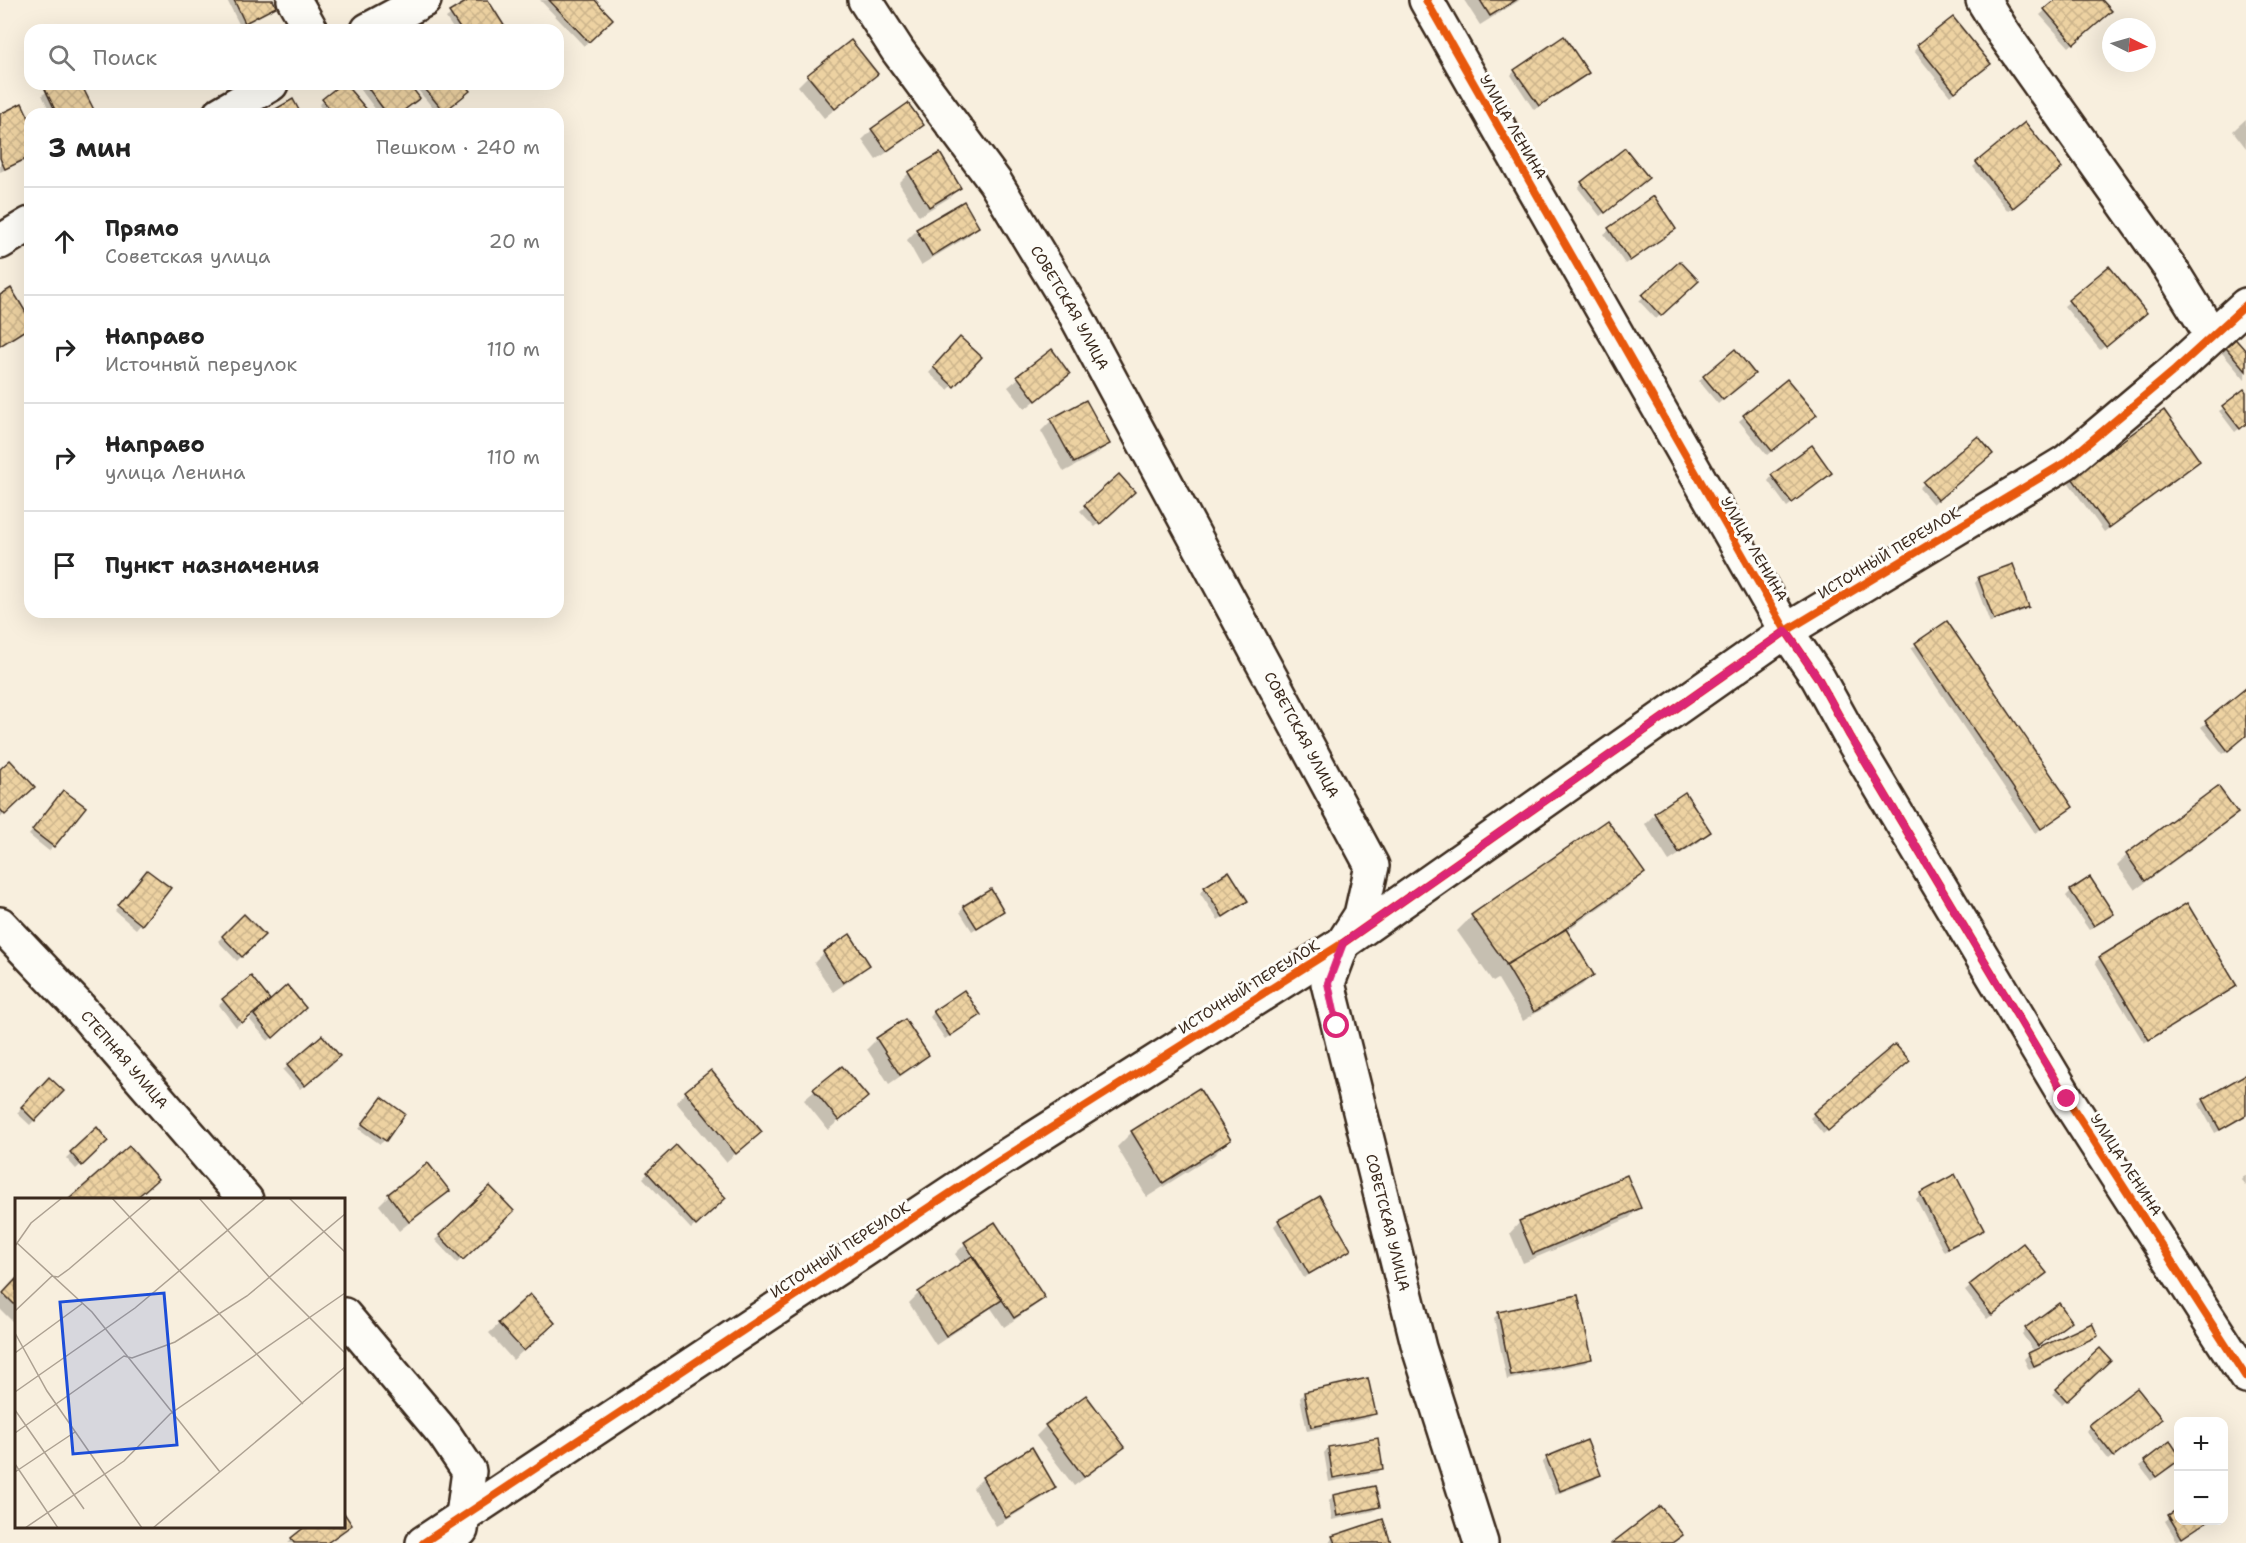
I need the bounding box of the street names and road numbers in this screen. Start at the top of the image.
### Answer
street label: УЛИЦА ЛЕНИНА [1475,71,1551,183]
street label: СОВЕТСКАЯ УЛИЦА [1026,242,1113,374]
street label: УЛИЦА ЛЕНИНА [1716,493,1792,605]
street label: ИСТОЧНЫЙ ПЕРЕУЛОК [1814,501,1964,604]
street label: СОВЕТСКАЯ УЛИЦА [1259,668,1344,802]
street label: ИСТОЧНЫЙ ПЕРЕУЛОК [1174,934,1324,1039]
street label: СТЕПНАЯ УЛИЦА [76,1006,172,1113]
street label: УЛИЦА ЛЕНИНА [2086,1110,2167,1220]
street label: СОВЕТСКАЯ УЛИЦА [1361,1152,1414,1293]
street label: ИСТОЧНЫЙ ПЕРЕУЛОК [766,1196,914,1303]

